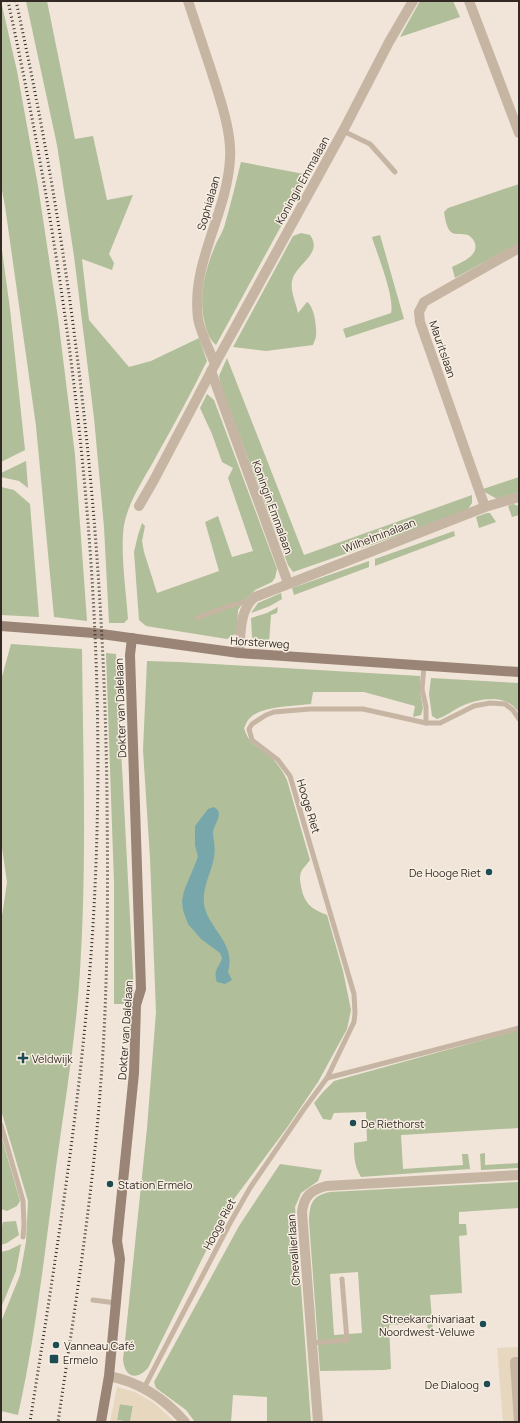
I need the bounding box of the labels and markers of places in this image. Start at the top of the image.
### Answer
place label: De Hooge Riet [409,865,481,880]
marker: De Hooge Riet [484,867,494,877]
place label: Veldwijk [32,1051,73,1066]
marker: Veldwijk [17,1052,29,1064]
place label: De Riethorst [361,1116,424,1131]
marker: De Riethorst [348,1118,358,1128]
place label: Station Ermelo [118,1177,193,1192]
marker: Station Ermelo [105,1179,115,1189]
place label: Streekarchivariaat Noordwest-Veluwe [379,1311,476,1339]
marker: Streekarchivariaat Noordwest-Veluwe [478,1319,488,1329]
place label: Vanneau Café [64,1338,135,1353]
marker: Vanneau Café [51,1340,61,1350]
place label: Ermelo [63,1352,99,1367]
marker: Ermelo [48,1353,60,1365]
place label: De Dialoog [425,1377,479,1392]
marker: De Dialoog [482,1379,492,1389]

